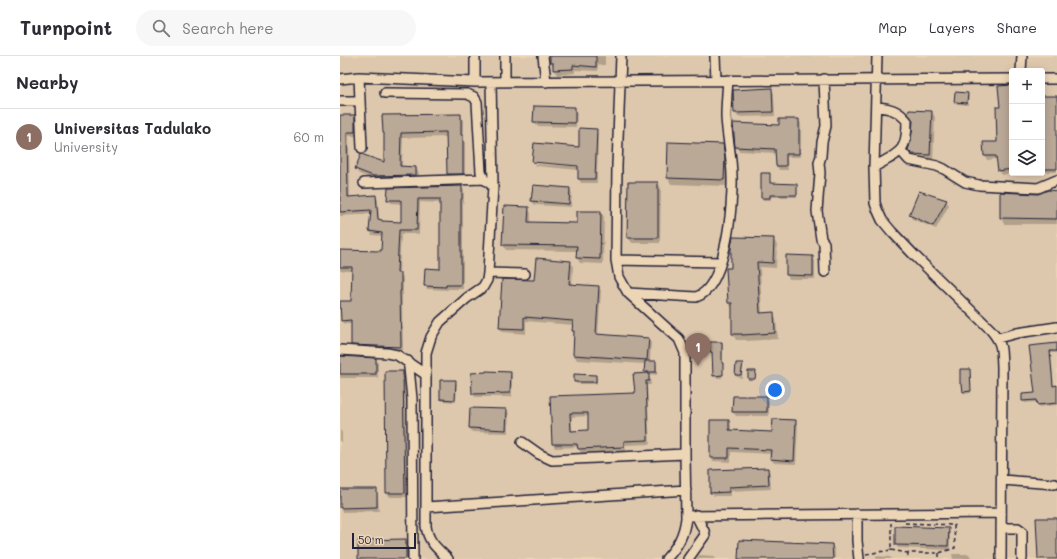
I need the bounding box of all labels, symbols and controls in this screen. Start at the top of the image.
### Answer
search box [136,10,416,46]
text: Turnpoint [20,15,112,40]
icon: search [150,17,172,39]
text: Search here [182,18,273,38]
text: Map [878,18,907,37]
text: Layers [929,18,975,37]
text: Share [997,18,1037,37]
map controls [1009,68,1045,176]
button: + [1009,68,1045,104]
text: Nearby [16,71,78,93]
button: − [1009,104,1045,140]
text: Universitas Tadulako [54,118,211,138]
text: 1 [26,128,32,145]
text: 60 m [294,128,324,145]
text: University [54,138,118,155]
button: layers [1009,140,1045,176]
pin: 1 [685,333,711,366]
your location [765,380,785,400]
scale bar [352,531,416,550]
text: 50 m [358,532,384,547]

